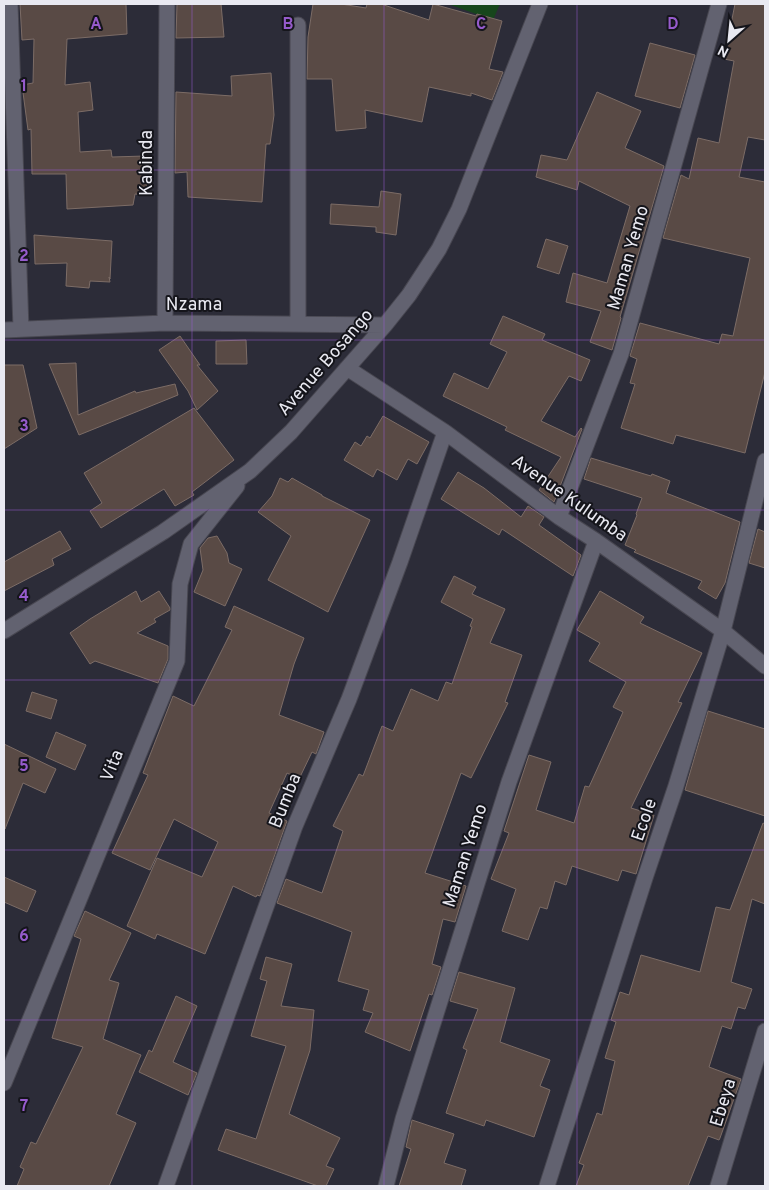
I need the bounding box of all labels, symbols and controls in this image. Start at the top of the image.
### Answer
text: A [90,15,102,35]
text: B [282,15,294,35]
text: C [476,15,486,35]
text: D [667,15,679,35]
north arrow [704,15,754,65]
text: N [715,40,732,60]
text: 1 [21,77,27,97]
street label: Kabinda [136,130,159,196]
street label: Maman Yemo [603,203,655,313]
text: 2 [19,247,29,267]
street label: Nzama [166,294,222,317]
street label: Avenue Bosango [273,305,379,421]
text: 3 [19,417,29,437]
street label: Avenue Kulumba [507,450,631,548]
text: 4 [19,587,29,607]
street label: Vita [96,747,130,785]
text: 5 [19,757,29,777]
street label: Bumba [265,770,307,832]
street label: Ecole [627,796,663,844]
street label: Maman Yemo [438,801,494,911]
text: 6 [19,927,29,947]
street label: Ebeya [706,1076,742,1130]
text: 7 [20,1097,28,1117]

